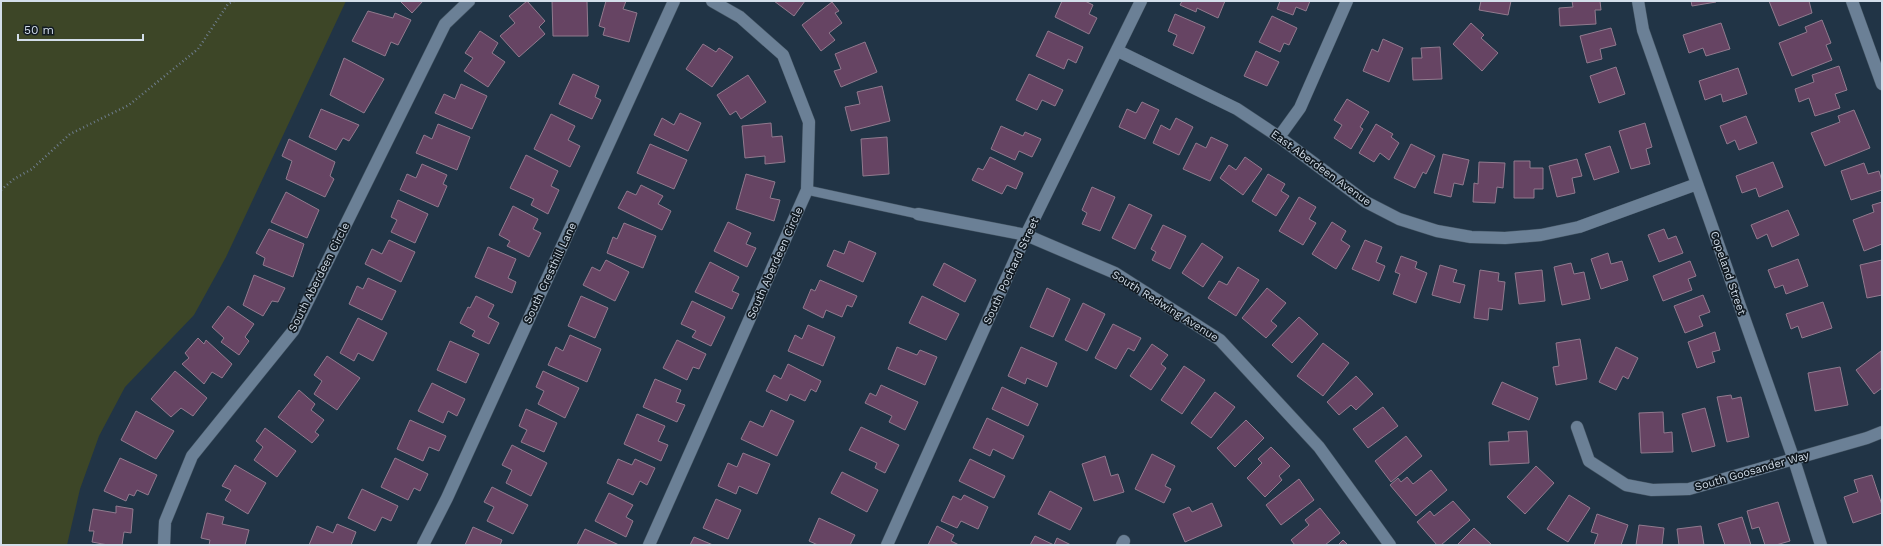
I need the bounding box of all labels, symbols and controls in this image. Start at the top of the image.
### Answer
scale bar [18,16,143,42]
text: 50 m [24,23,54,37]
street label: East Aberdeen Avenue [1268,127,1374,209]
street label: South Aberdeen Circle [744,205,806,321]
street label: South Pochard Street [981,215,1042,326]
street label: South Aberdeen Circle [286,220,352,334]
street label: South Cresthill Lane [521,220,579,326]
street label: Copeland Street [1708,229,1749,317]
street label: South Redwing Avenue [1109,268,1221,344]
street label: South Goosander Way [1693,448,1811,494]

